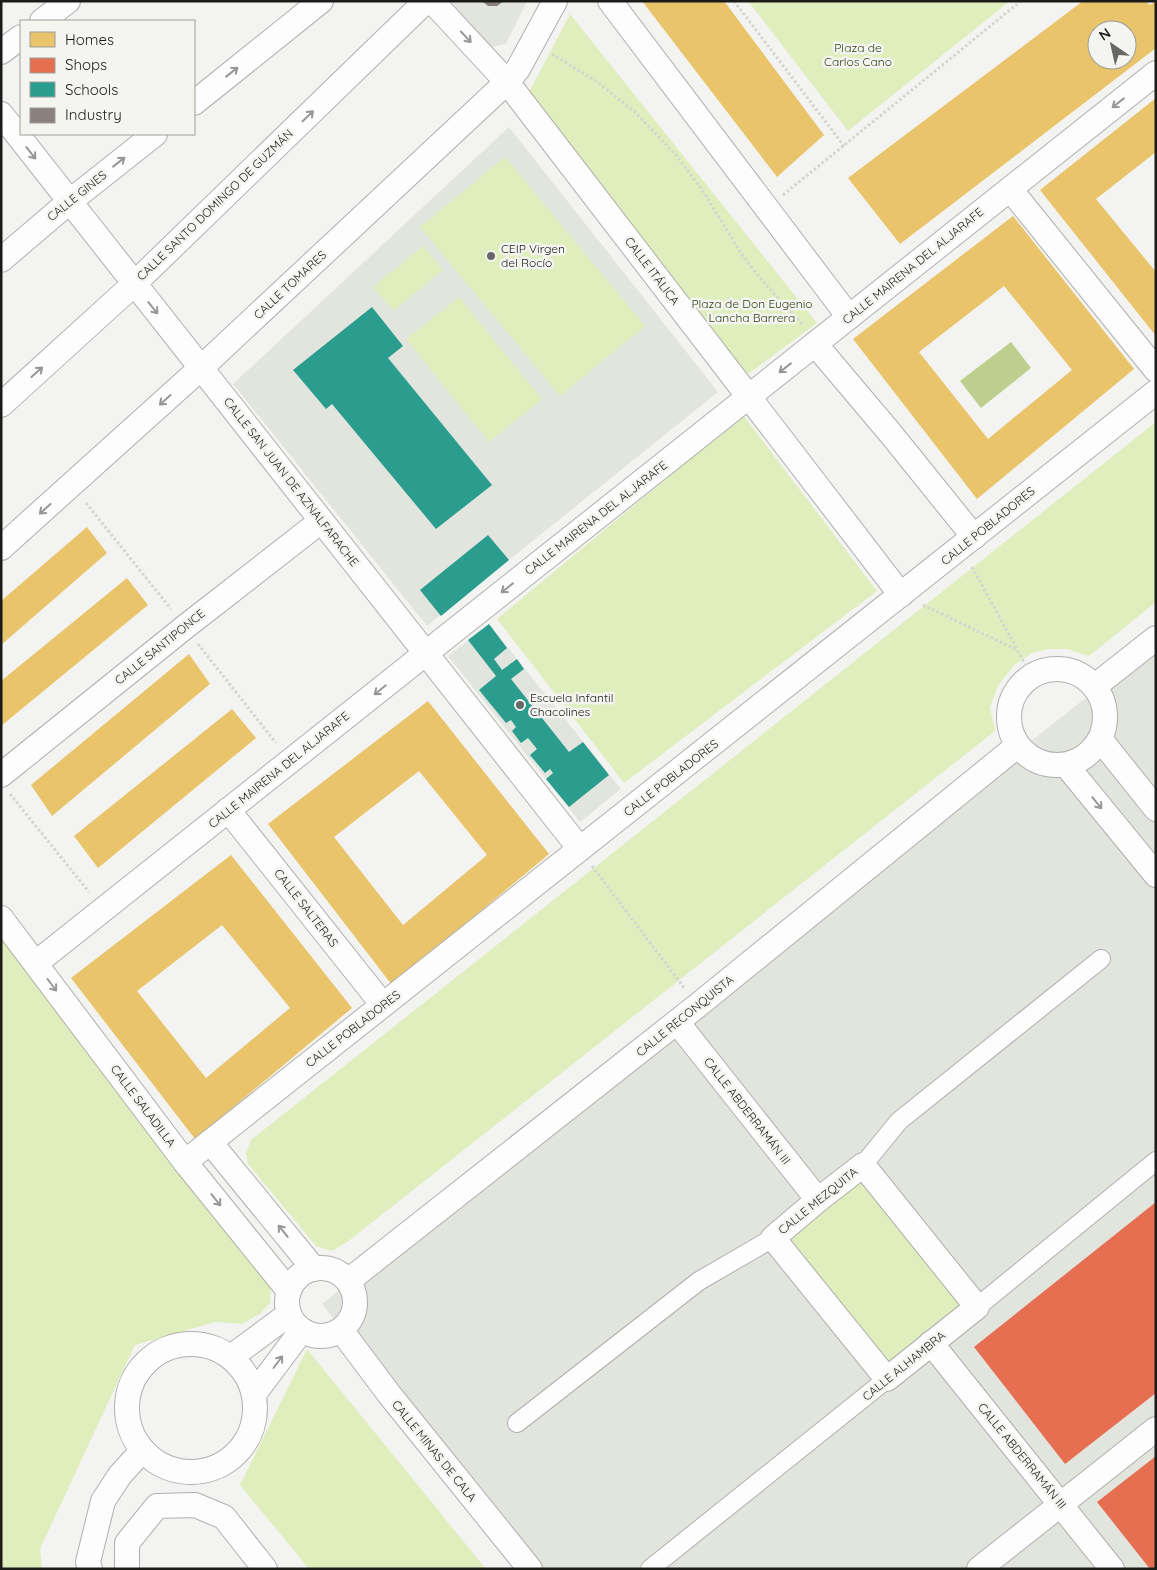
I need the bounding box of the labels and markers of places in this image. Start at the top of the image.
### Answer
place label: CEIP Virgen del Rocío [501,241,565,270]
marker: CEIP Virgen del Rocío [485,250,497,262]
place label: Escuela Infantil Chacolines [530,690,613,719]
marker: Escuela Infantil Chacolines [514,699,526,711]

